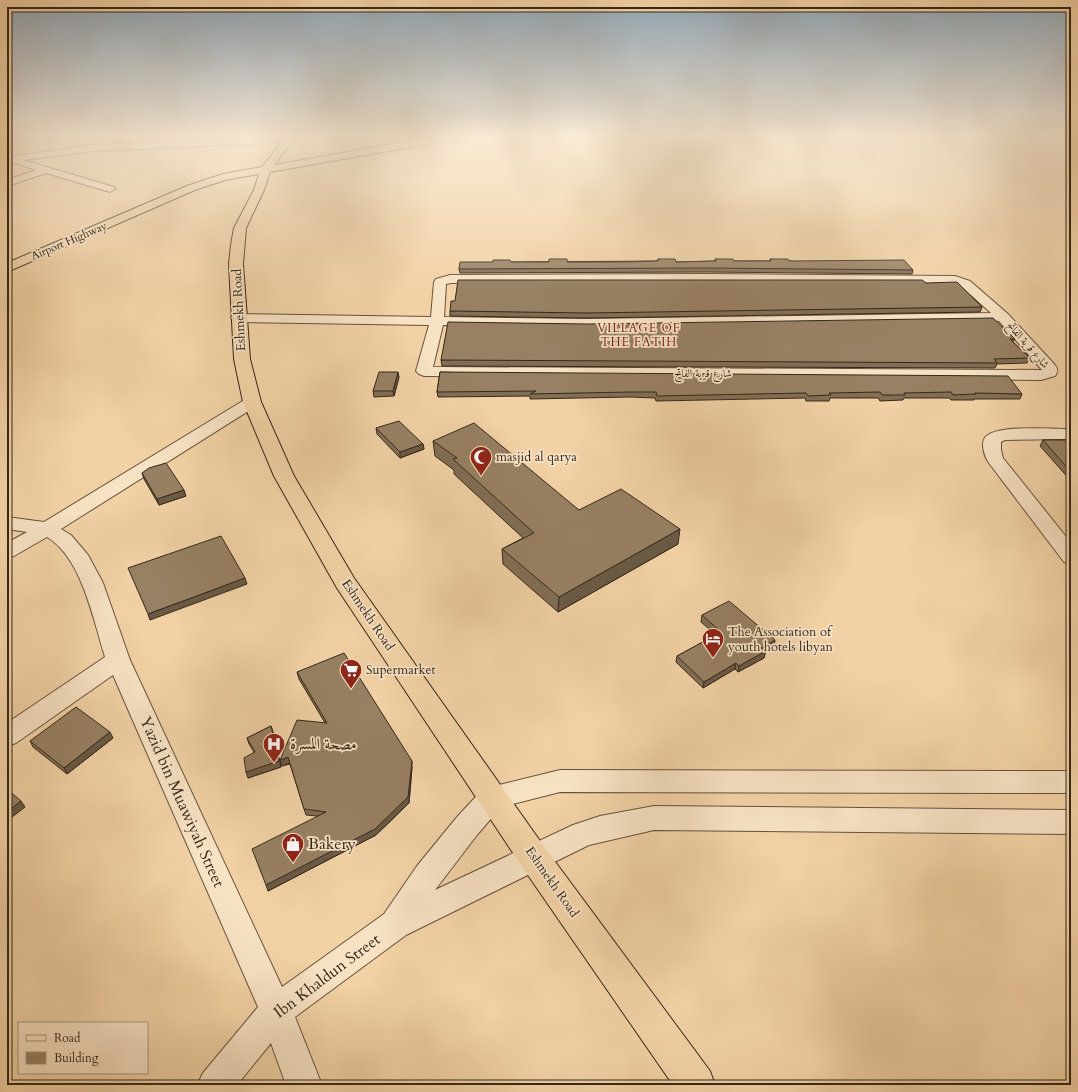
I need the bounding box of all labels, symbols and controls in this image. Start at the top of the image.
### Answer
street label: Airport Highway [29,218,109,264]
street label: Eshmekh Road [228,268,250,352]
street label: شارع قرية الفاتح [1002,318,1053,373]
district label: VILLAGE OF THE FATIH [597,320,681,350]
street label: شارع قرية الفاتح [674,366,732,383]
mosque icon: masjid al qarya [468,444,494,477]
place label: masjid al qarya [496,448,577,466]
street label: Eshmekh Road [337,576,399,654]
place label: The Association of youth hotels libyan [727,623,834,656]
hotel icon: The Association of youth hotels libyan [700,626,726,659]
supermarket icon: Supermarket [338,657,364,690]
place label: Supermarket [366,661,436,679]
street label: Yazid bin Muawiyah Street [134,713,230,891]
hospital icon: مصحة المسرة [261,731,287,764]
place label: مصحة المسرة [290,733,357,755]
shop icon: Bakery [280,831,306,864]
place label: Bakery [308,833,356,855]
street label: Eshmekh Road [521,843,583,921]
street label: Ibn Khaldun Street [269,929,385,1023]
legend [18,1022,148,1074]
text: Road [54,1030,81,1046]
text: Building [54,1050,99,1066]

